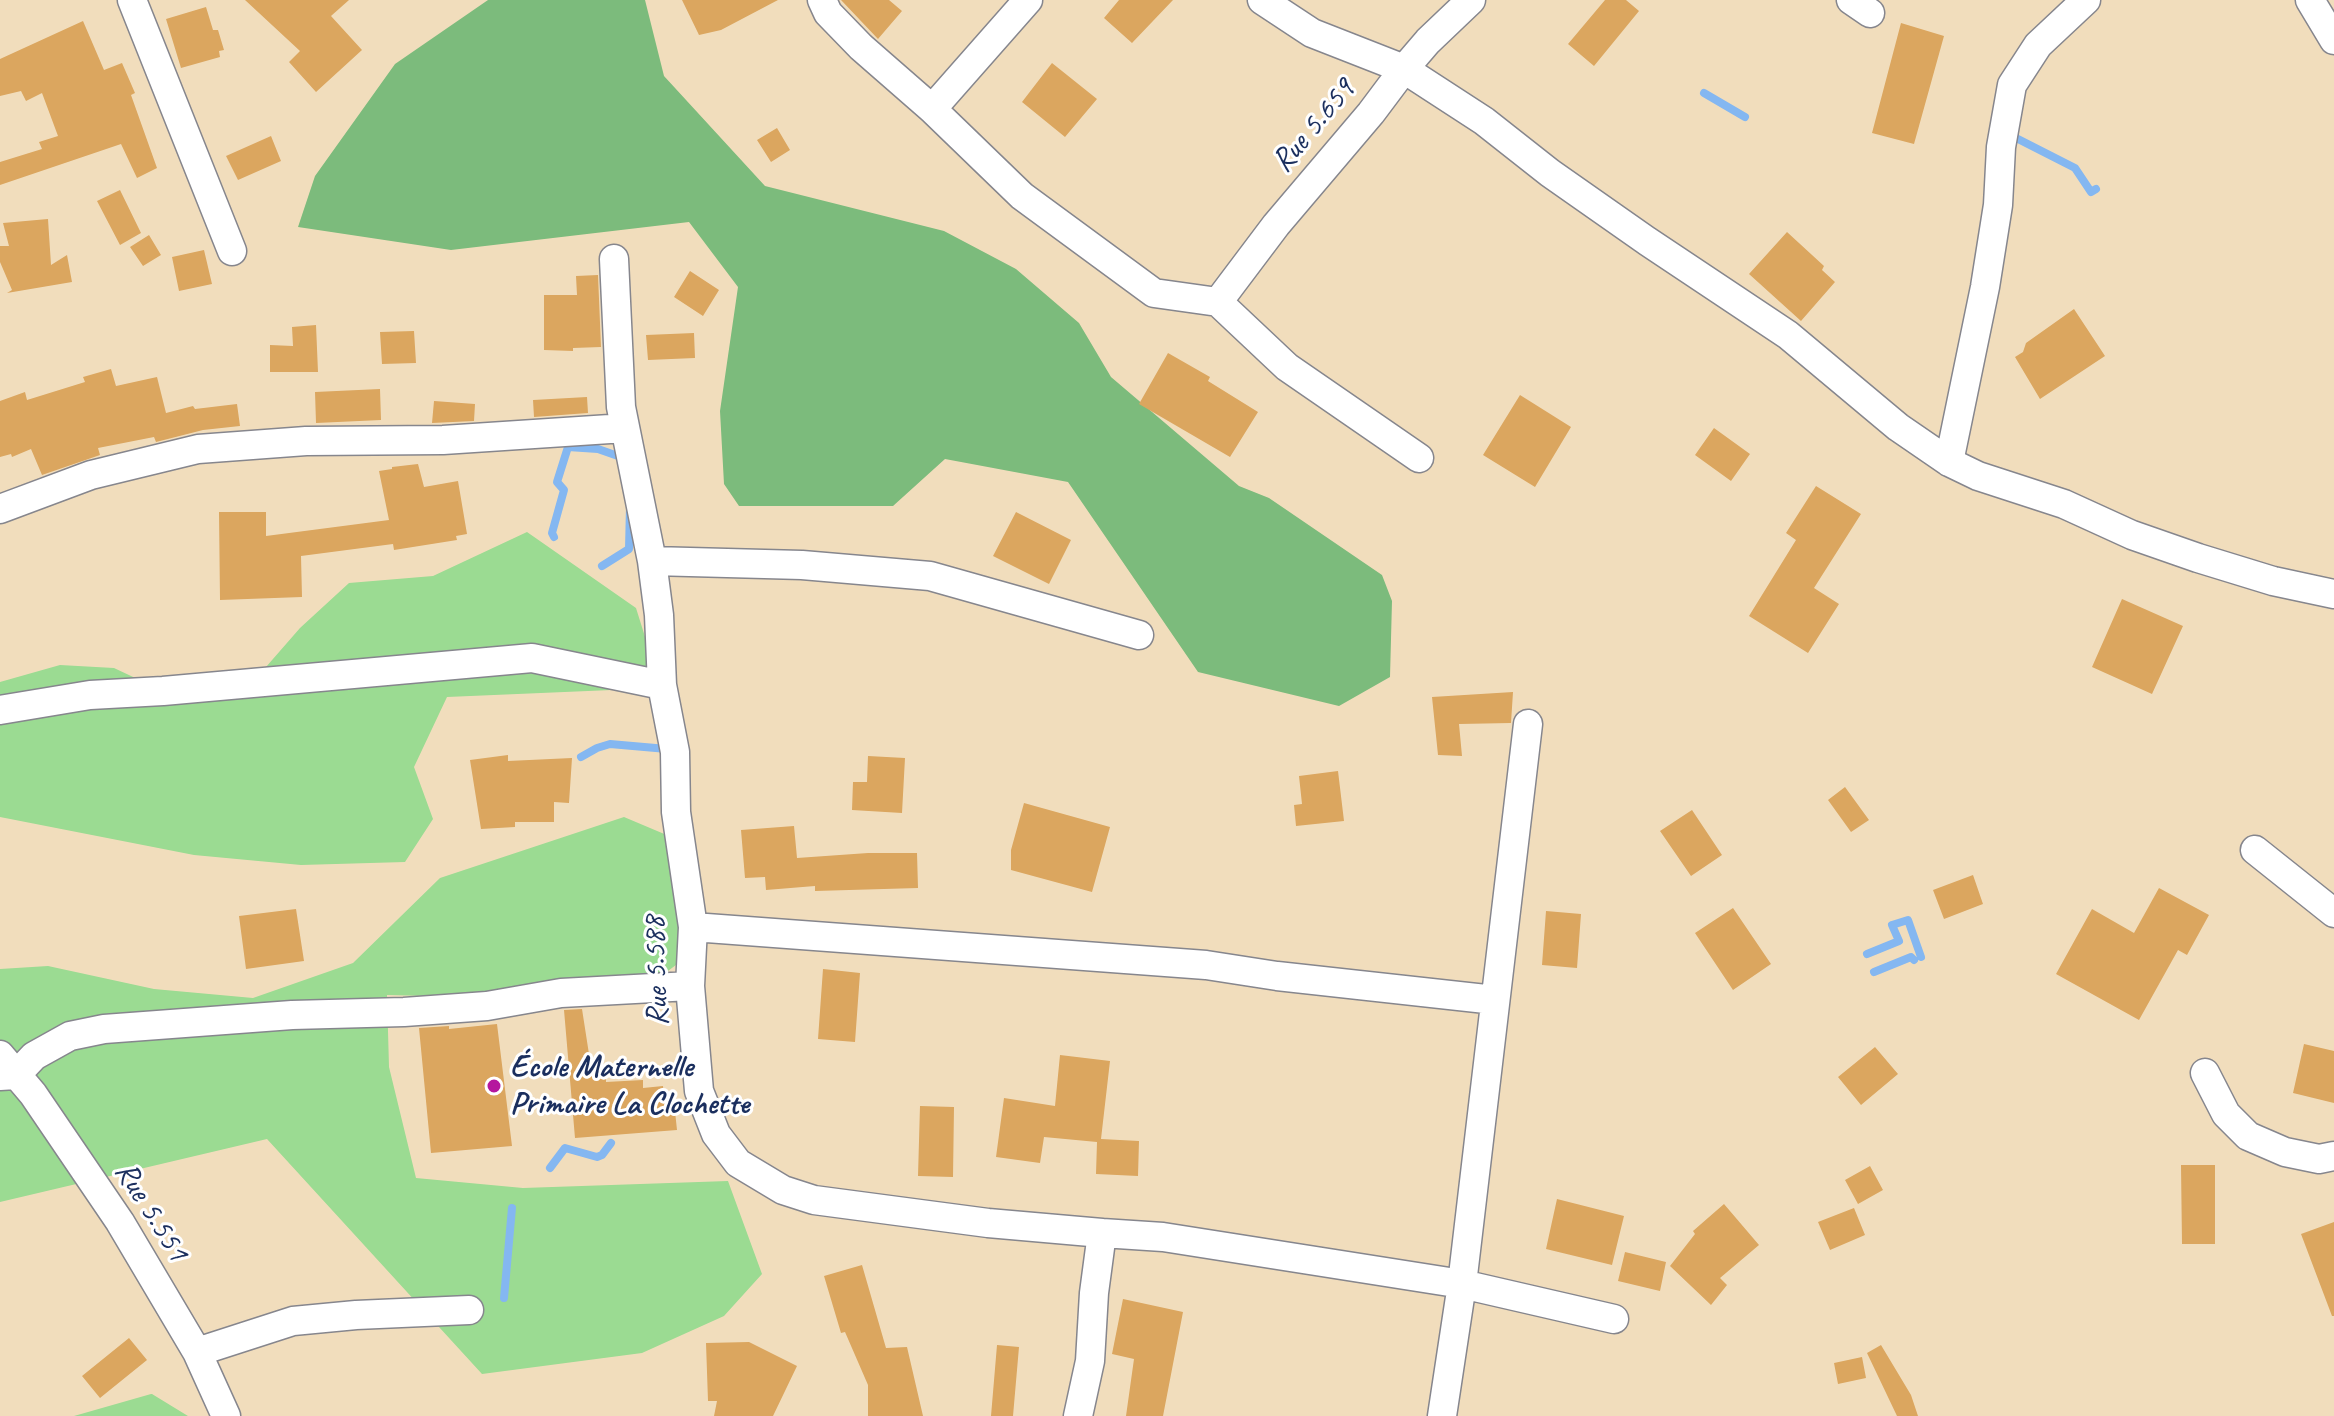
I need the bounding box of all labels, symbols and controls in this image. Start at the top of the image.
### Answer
street label: Rue 5.659 [1264,71,1364,181]
street label: Rue 5.588 [636,915,678,1027]
place label: École Maternelle Primaire La Clochette [510,1049,749,1124]
marker: École Maternelle Primaire La Clochette [485,1077,503,1095]
street label: Rue 5.551 [106,1155,196,1269]

